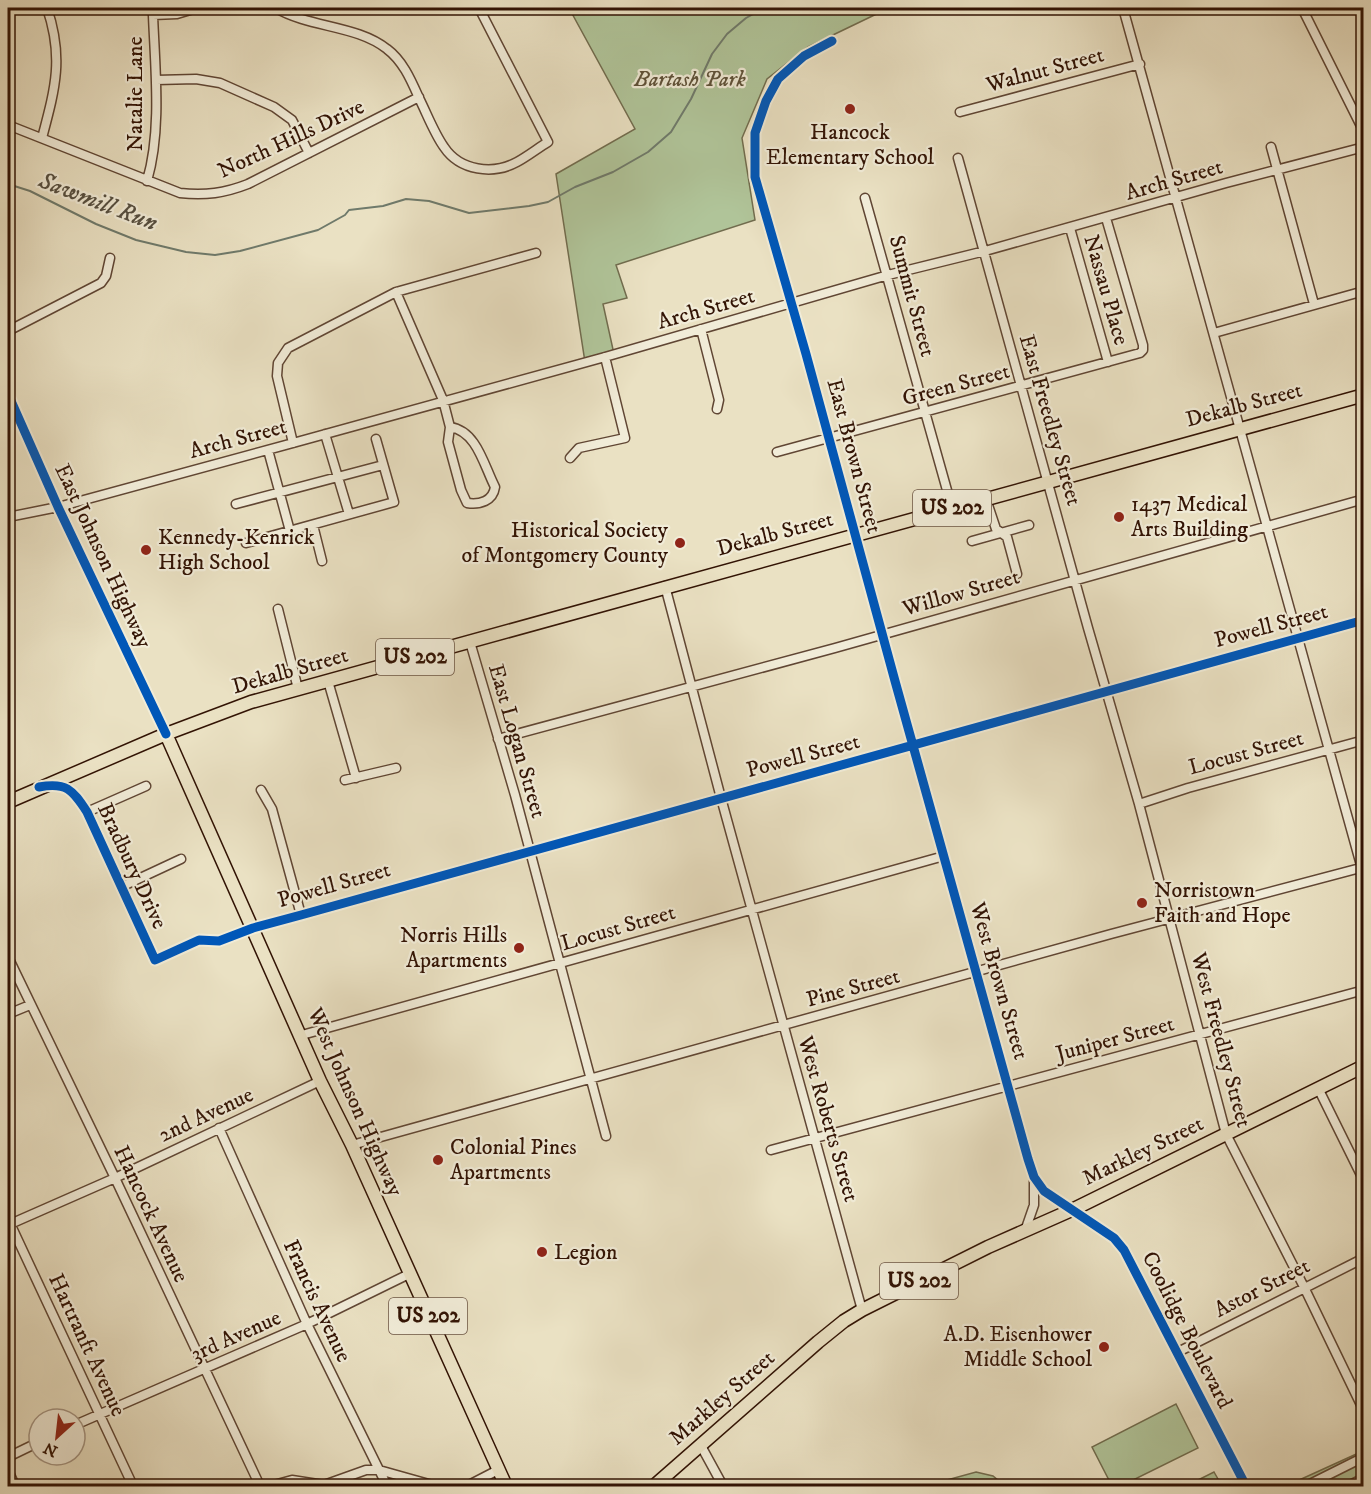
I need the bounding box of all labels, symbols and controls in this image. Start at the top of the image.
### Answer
street label: Natalie Lane [122,36,149,152]
street label: Walnut Street [982,41,1107,99]
park label: Bartash Park [633,66,746,93]
street label: North Hills Drive [214,93,368,185]
marker: Hancock Elementary School [843,102,857,116]
place label: Hancock Elementary School [766,119,935,171]
street label: Arch Street [1122,153,1226,207]
water label: Sawmill Run [34,165,162,238]
street label: Summit Street [883,232,941,360]
street label: Nassau Place [1077,232,1135,348]
street label: Arch Street [654,282,758,336]
street label: East Freedley Street [1013,331,1087,509]
street label: Green Street [899,358,1013,412]
street label: East Brown Street [820,376,888,536]
street label: Dekalb Street [1183,377,1305,433]
street label: Arch Street [186,413,290,465]
street label: East Johnson Highway [48,460,158,653]
road number: US 202 [913,490,991,526]
place label: 1437 Medical Arts Building [1131,491,1248,543]
street label: Dekalb Street [714,506,836,562]
marker: 1437 Medical Arts Building [1112,510,1126,524]
place label: Historical Society of Montgomery County [462,517,669,569]
place label: Kennedy-Kenrick High School [158,524,315,576]
marker: Historical Society of Montgomery County [673,536,687,550]
marker: Kennedy-Kenrick High School [139,543,153,557]
street label: Willow Street [898,563,1023,623]
street label: Powell Street [1211,598,1331,654]
road number: US 202 [376,639,454,675]
street label: Dekalb Street [229,642,351,700]
street label: East Logan Street [482,661,552,821]
street label: Locust Street [1186,725,1306,781]
street label: Powell Street [743,728,863,784]
street label: Bradbury Drive [91,799,173,933]
street label: Powell Street [274,856,394,914]
place label: Norristown Faith and Hope [1154,877,1291,929]
marker: Norristown Faith and Hope [1135,896,1149,910]
street label: West Brown Street [963,898,1034,1063]
street label: Locust Street [558,899,678,957]
place label: Norris Hills Apartments [400,922,507,974]
marker: Norris Hills Apartments [512,941,526,955]
street label: West Freedley Street [1184,949,1257,1130]
street label: Pine Street [803,963,903,1013]
street label: West Johnson Highway [301,1003,409,1201]
street label: Juniper Street [1051,1010,1177,1068]
street label: West Roberts Street [791,1032,865,1205]
street label: 2nd Avenue [154,1081,258,1149]
street label: Markley Street [1078,1110,1208,1192]
place label: Colonial Pines Apartments [450,1134,577,1186]
street label: Hancock Avenue [108,1141,194,1287]
marker: Colonial Pines Apartments [431,1153,445,1167]
street label: Francis Avenue [277,1235,357,1367]
place label: Legion [554,1239,618,1266]
marker: Legion [535,1245,549,1259]
street label: Coolidge Boulevard [1136,1247,1238,1413]
street label: Astor Street [1210,1252,1314,1324]
road number: US 202 [880,1263,958,1299]
street label: Hartranft Avenue [42,1269,132,1421]
road number: US 202 [389,1298,467,1334]
street label: 3rd Avenue [187,1304,285,1368]
place label: A.D. Eisenhower Middle School [944,1321,1093,1373]
marker: A.D. Eisenhower Middle School [1097,1340,1111,1354]
street label: Markley Street [664,1345,780,1451]
north arrow [27,1407,87,1467]
text: N [40,1438,61,1461]

